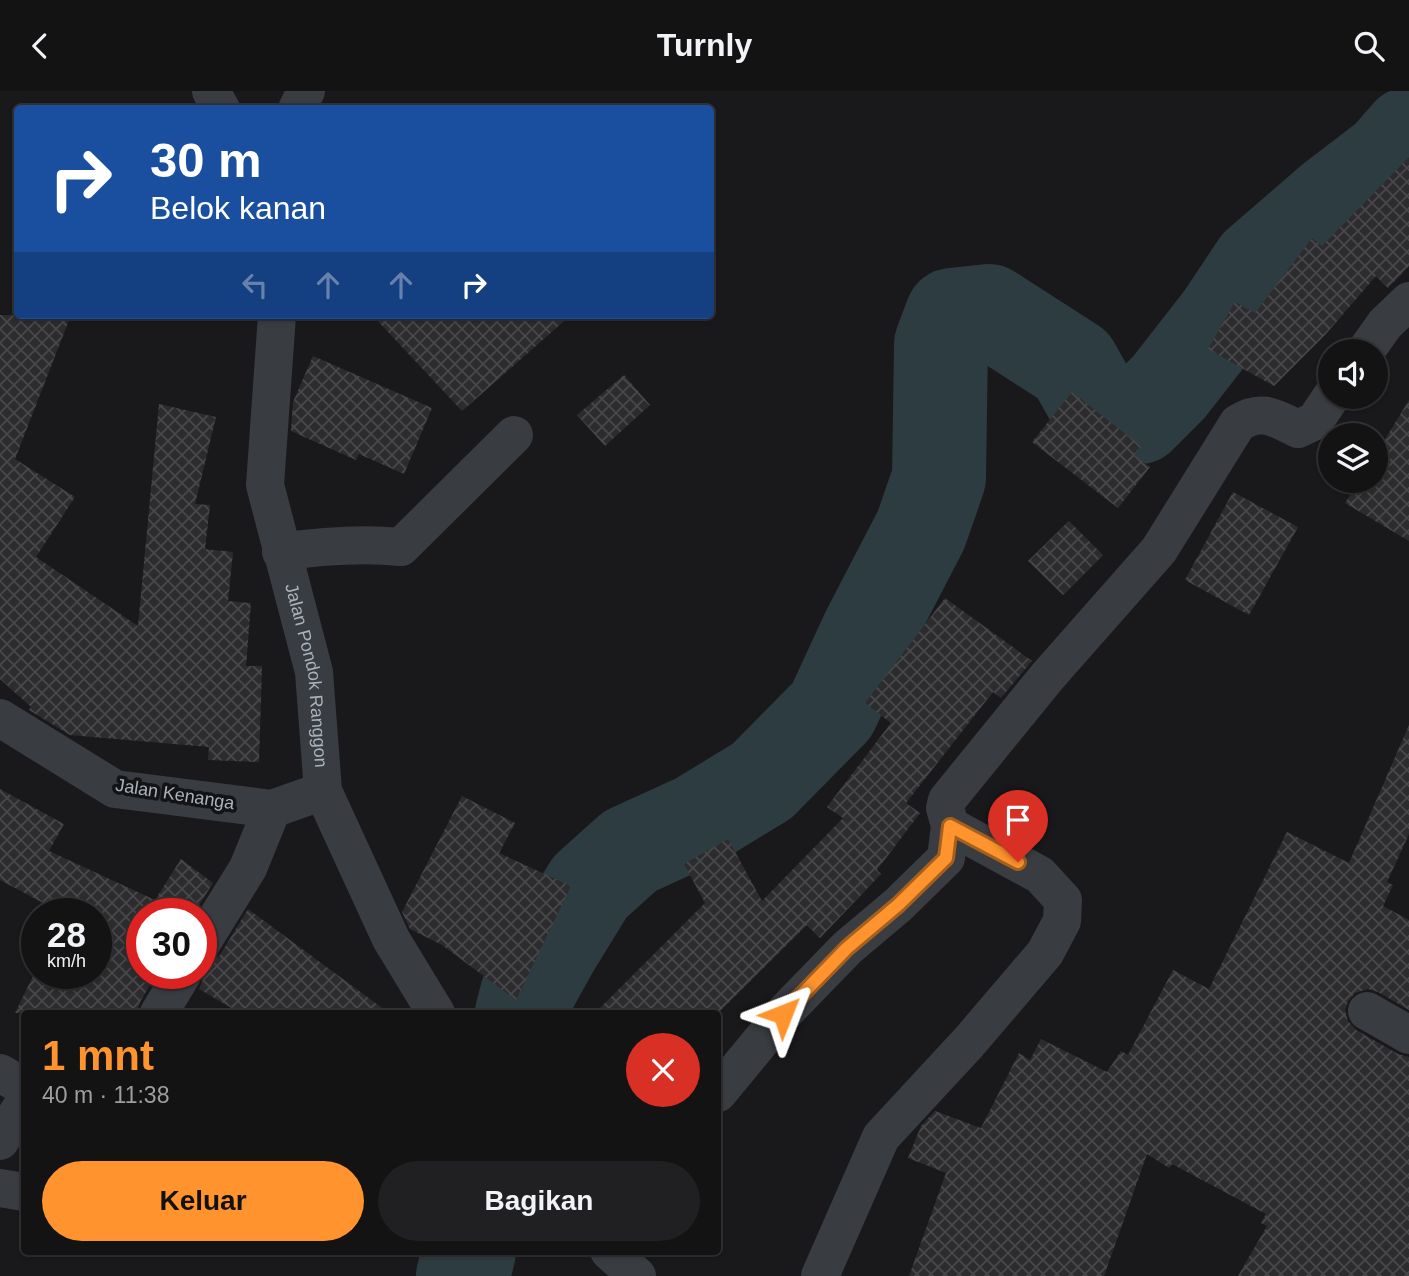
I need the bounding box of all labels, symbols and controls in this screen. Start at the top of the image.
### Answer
icon: back [21,27,59,65]
text: Turnly [657,27,752,63]
icon: search [1350,27,1388,65]
icon: right [35,133,126,224]
text: 30 m [150,133,262,187]
text: Belok kanan [150,190,326,226]
icon: left [236,266,274,304]
icon: ahead [309,266,347,304]
icon: ahead [382,266,420,304]
icon: right [455,266,493,304]
map controls [1318,339,1388,493]
button: sound [1318,339,1388,409]
button: layers [1318,423,1388,493]
street label: Jalan Pondok Ranggon [281,581,331,768]
street label: Jalan Kenanga [114,775,237,813]
pin [988,790,1048,862]
icon: arrive [999,801,1037,839]
speed limit sign: 30 [126,898,217,989]
text: 28 [47,915,86,954]
text: km/h [47,951,86,971]
position arrow [746,977,820,1051]
text: 1 mnt [42,1032,154,1079]
button: close [626,1033,700,1107]
text: 40 m · 11:38 [42,1082,169,1108]
button: Keluar [42,1161,364,1241]
button: Bagikan [378,1161,700,1241]

